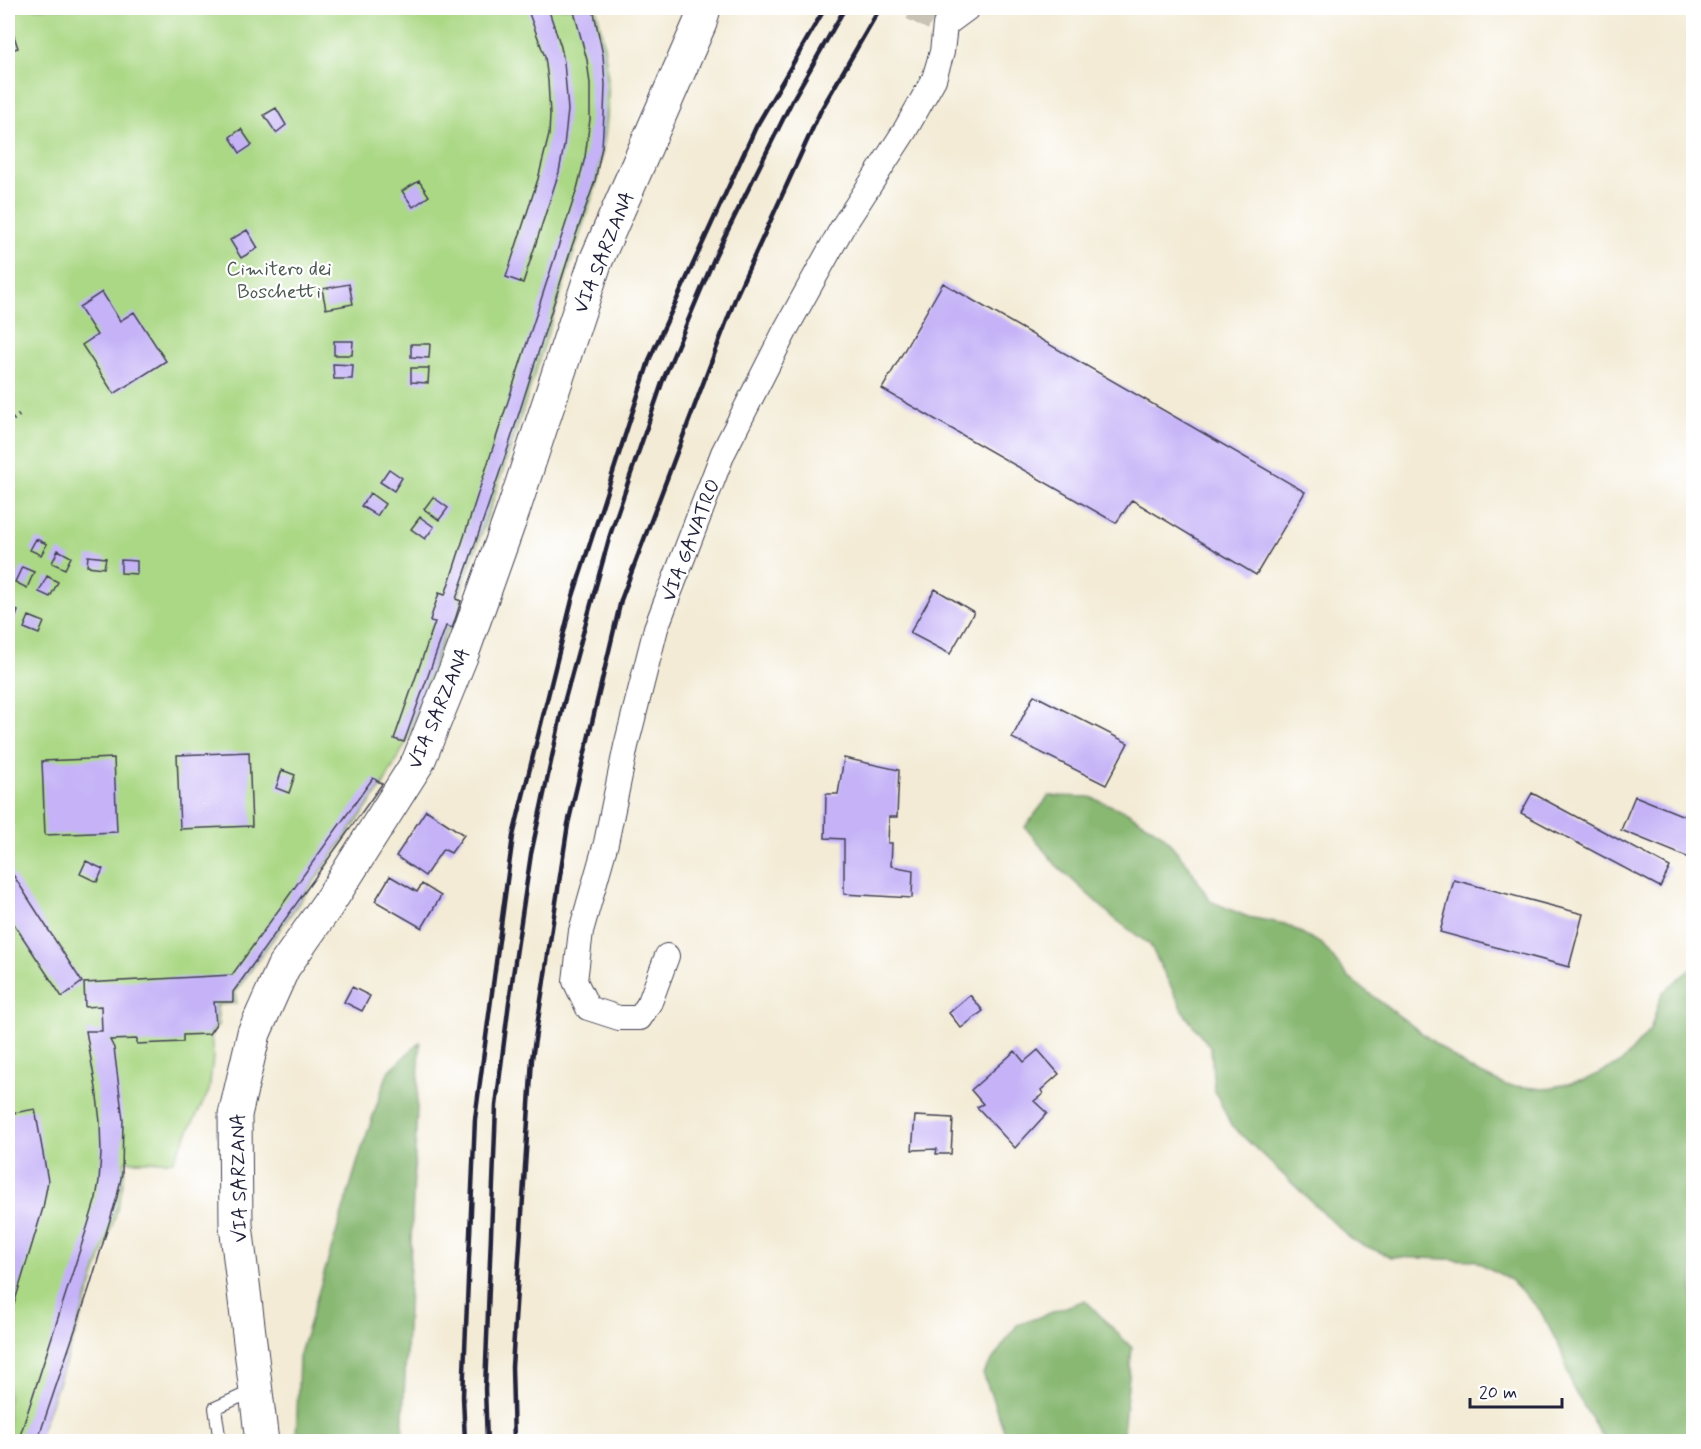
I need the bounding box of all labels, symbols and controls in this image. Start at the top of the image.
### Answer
street label: VIA SARZANA [568,188,641,318]
park label: Cimitero dei Boschetti [226,256,332,306]
street label: VIA GAVATRO [656,475,727,606]
street label: VIA SARZANA [402,644,477,773]
street label: VIA SARZANA [225,1113,254,1243]
scale bar [1470,1371,1562,1409]
text: 20 m [1479,1381,1517,1405]

